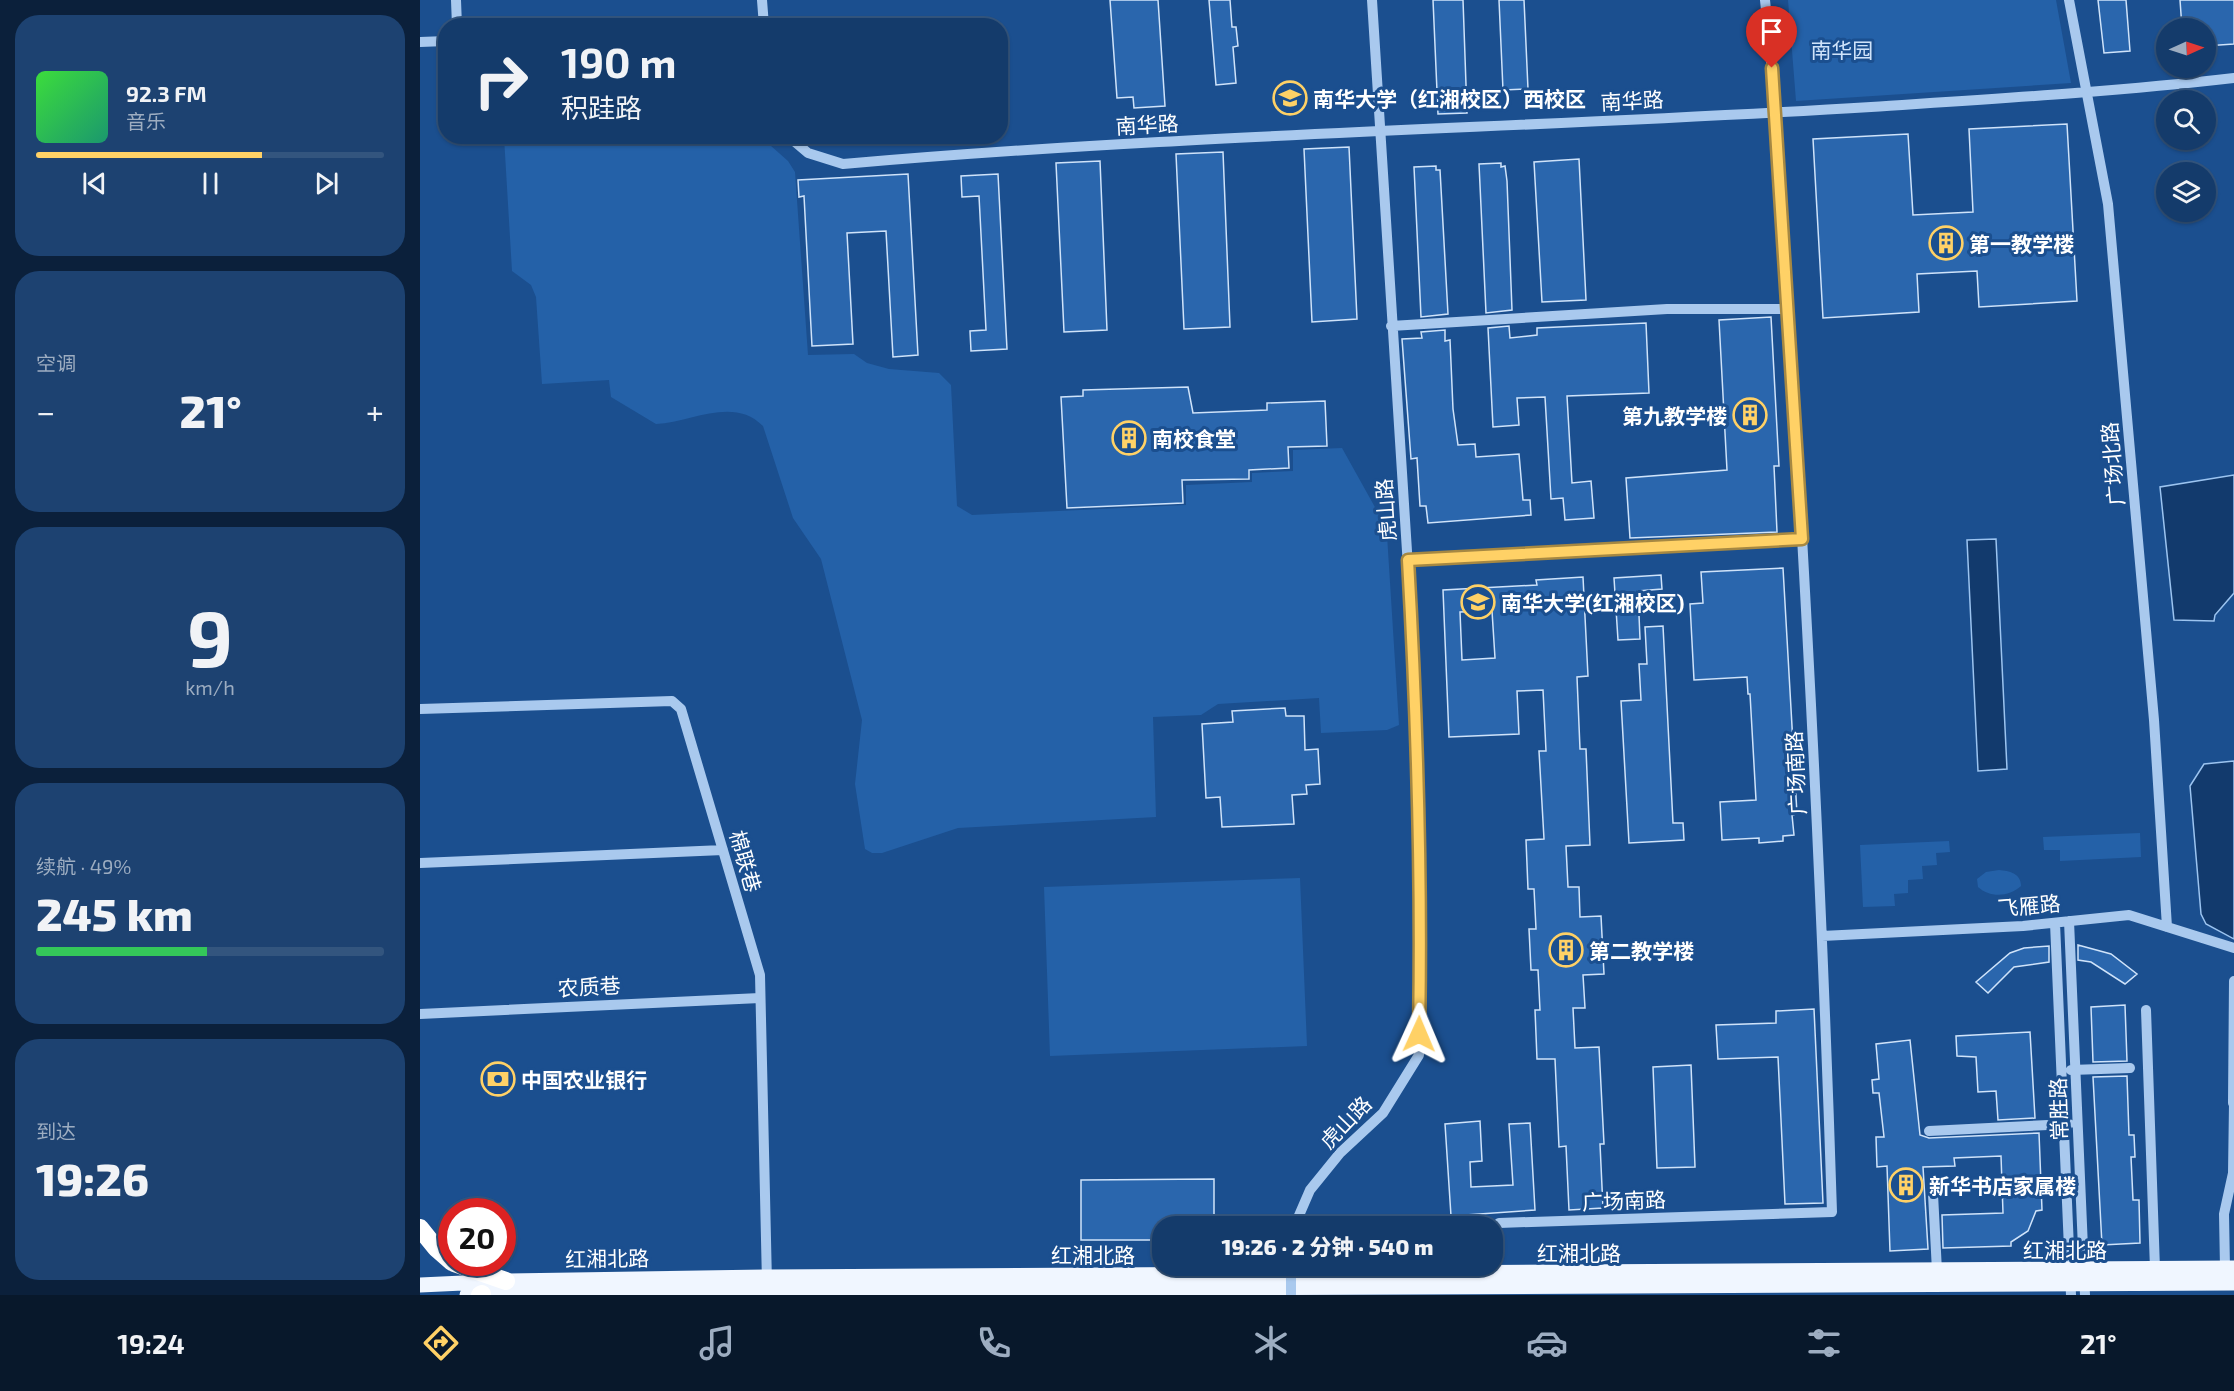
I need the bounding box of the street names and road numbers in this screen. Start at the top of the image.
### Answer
street label: 南华路 [1600,86,1664,114]
street label: 南华路 [1115,110,1179,138]
street label: 广场北路 [2096,421,2128,507]
street label: 虎山路 [1370,478,1400,542]
street label: 广场南路 [1780,730,1810,816]
street label: 棉联巷 [725,827,767,895]
street label: 飞雁路 [1997,890,2061,920]
street label: 农质巷 [557,972,621,1000]
street label: 常胜路 [2044,1077,2072,1141]
street label: 虎山路 [1314,1091,1376,1153]
street label: 广场南路 [1582,1186,1666,1214]
street label: 红湘北路 [2023,1237,2107,1262]
street label: 红湘北路 [1537,1240,1621,1265]
street label: 红湘北路 [1051,1242,1135,1267]
street label: 红湘北路 [565,1245,649,1271]

